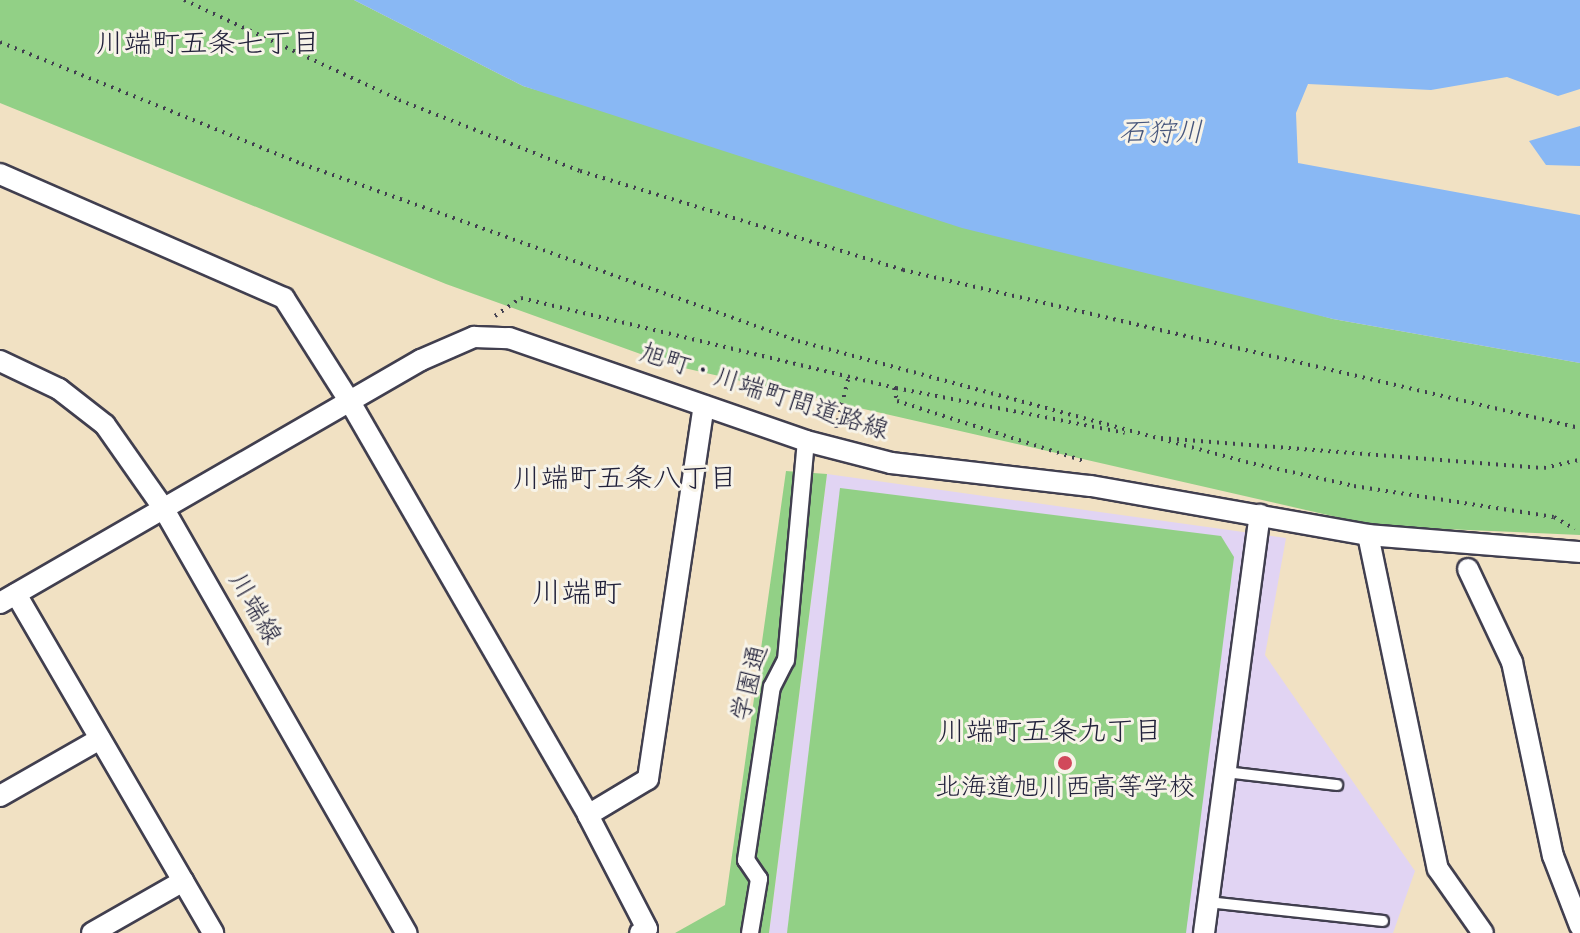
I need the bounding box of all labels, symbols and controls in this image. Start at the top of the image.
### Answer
district label: 川端町五条七丁目 [96,30,320,64]
water label: 石狩川 [1119,119,1203,153]
street label: 旭町・川端町間道路線 [635,340,891,450]
district label: 川端町五条八丁目 [513,465,737,499]
street label: 川端線 [219,568,285,652]
district label: 川端町 [532,579,622,615]
street label: 学園通 [728,642,778,726]
district label: 川端町五条九丁目 [938,718,1162,752]
marker: 北海道旭川西高等学校 [1056,754,1074,772]
place label: 北海道旭川西高等学校 [935,775,1195,807]

